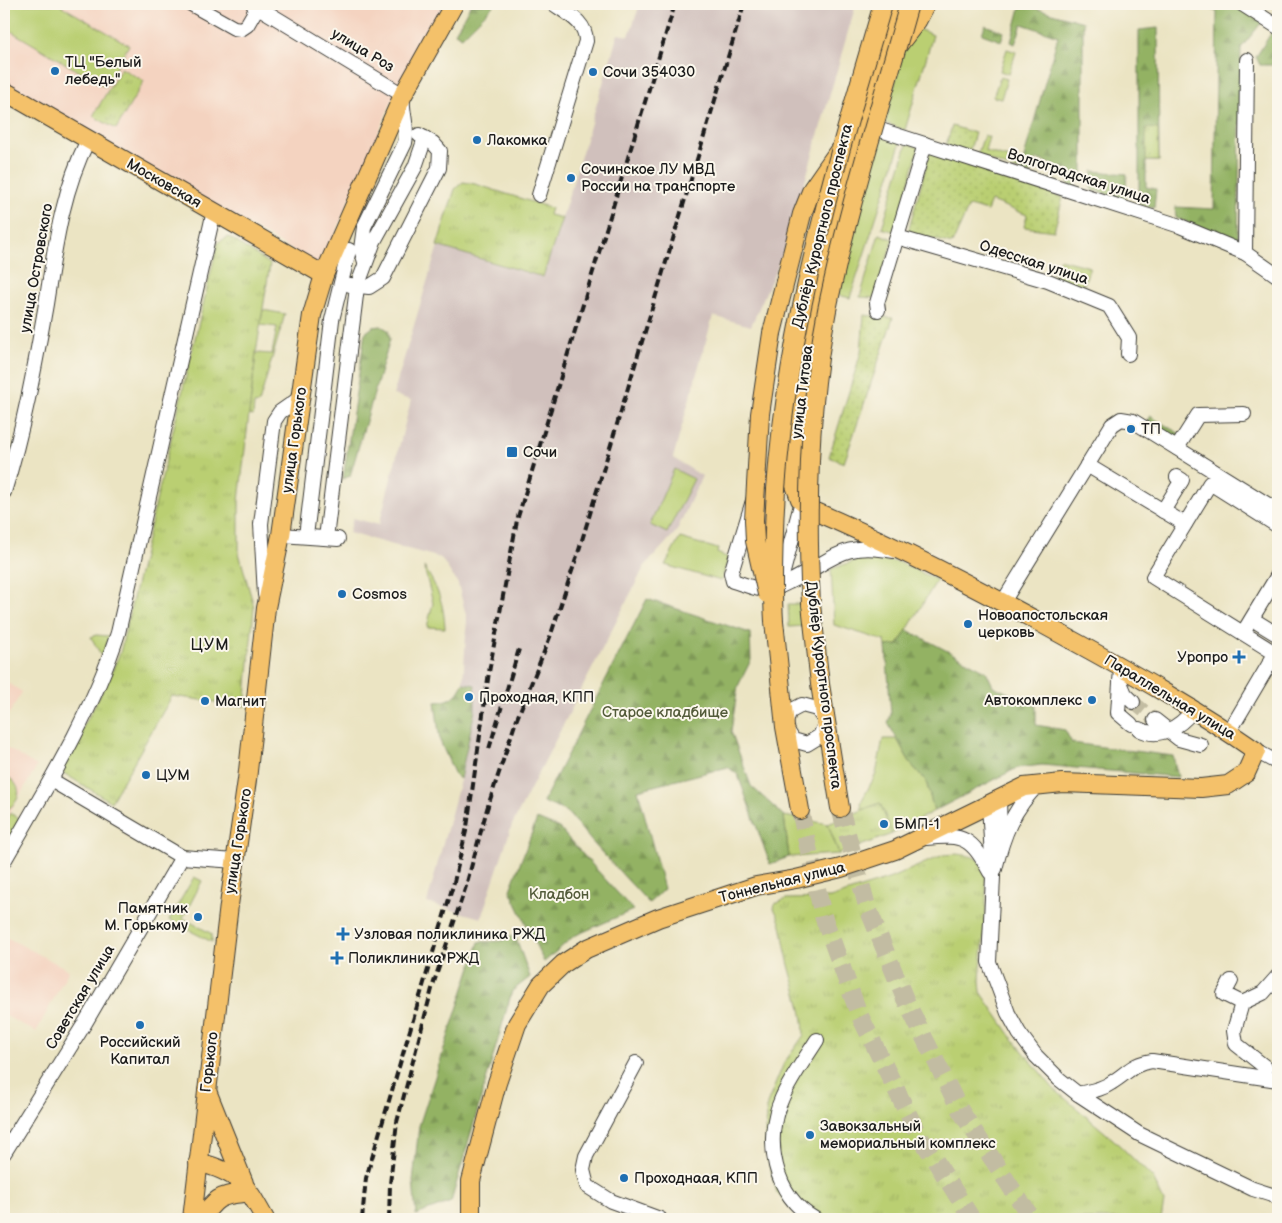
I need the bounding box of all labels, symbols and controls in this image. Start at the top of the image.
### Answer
street label: улица Роз [328,24,398,77]
place label: ТЦ "Белый лебедь" [65,53,141,89]
place label: Сочи 354030 [603,63,695,82]
marker: ТЦ "Белый лебедь" [49,65,61,77]
marker: Сочи 354030 [587,66,599,78]
street label: Дублёр Курортного проспекта [788,122,857,330]
place label: Лакомка [486,131,548,150]
marker: Лакомка [471,134,483,146]
street label: Волгоградская улица [1005,144,1153,209]
street label: Московская [123,154,205,213]
place label: Сочинское ЛУ МВД России на транспорте [581,160,735,196]
marker: Сочинское ЛУ МВД России на транспорте [565,172,577,184]
street label: улица Островского [16,202,57,334]
street label: Одесская улица [977,236,1091,289]
street label: улица Титова [787,344,818,440]
street label: улица Горького [278,386,311,494]
place label: ТП [1141,420,1161,439]
marker: ТП [1125,423,1137,435]
place label: Сочи [523,443,557,462]
marker: Сочи [505,445,519,459]
street label: Дублёр Курортного проспекта [801,580,846,790]
place label: Cosmos [352,585,408,604]
marker: Cosmos [336,588,348,600]
place label: Новоапостольская церковь [978,606,1108,642]
marker: Новоапостольская церковь [962,618,974,630]
district label: ЦУМ [190,636,230,655]
place label: Уропро [1177,648,1228,667]
marker: Уропро [1232,650,1246,664]
street label: Параллельная улица [1101,651,1239,744]
place label: Проходная, КПП [479,688,594,707]
marker: Проходная, КПП [463,691,475,703]
place label: Автокомплекс [983,691,1083,710]
place label: Магнит [215,692,266,711]
marker: Автокомплекс [1086,694,1098,706]
marker: Магнит [199,695,211,707]
park label: Старое кладбище [602,703,728,722]
place label: ЦУМ [156,766,190,785]
marker: ЦУМ [140,769,152,781]
street label: улица Горького [221,787,256,895]
place label: БМП-1 [894,815,939,834]
marker: БМП-1 [878,818,890,830]
street label: Тоннельная улица [717,858,847,907]
park label: Кладбон [529,885,589,904]
place label: Памятник М. Горькому [104,899,188,935]
marker: Памятник М. Горькому [192,911,204,923]
place label: Узловая поликлиника РЖД [354,925,546,944]
marker: Узловая поликлиника РЖД [336,927,350,941]
street label: Советская улица [42,941,119,1053]
place label: Поликлиника РЖД [348,949,480,968]
marker: Поликлиника РЖД [330,951,344,965]
marker: Российский Капитал [134,1019,146,1031]
street label: Горького [196,1031,223,1093]
place label: Российский Капитал [99,1033,181,1069]
place label: Завокзальный мемориальный комплекс [820,1117,996,1153]
marker: Завокзальный мемориальный комплекс [804,1129,816,1141]
place label: Проходнаая, КПП [634,1169,758,1188]
marker: Проходнаая, КПП [618,1172,630,1184]

